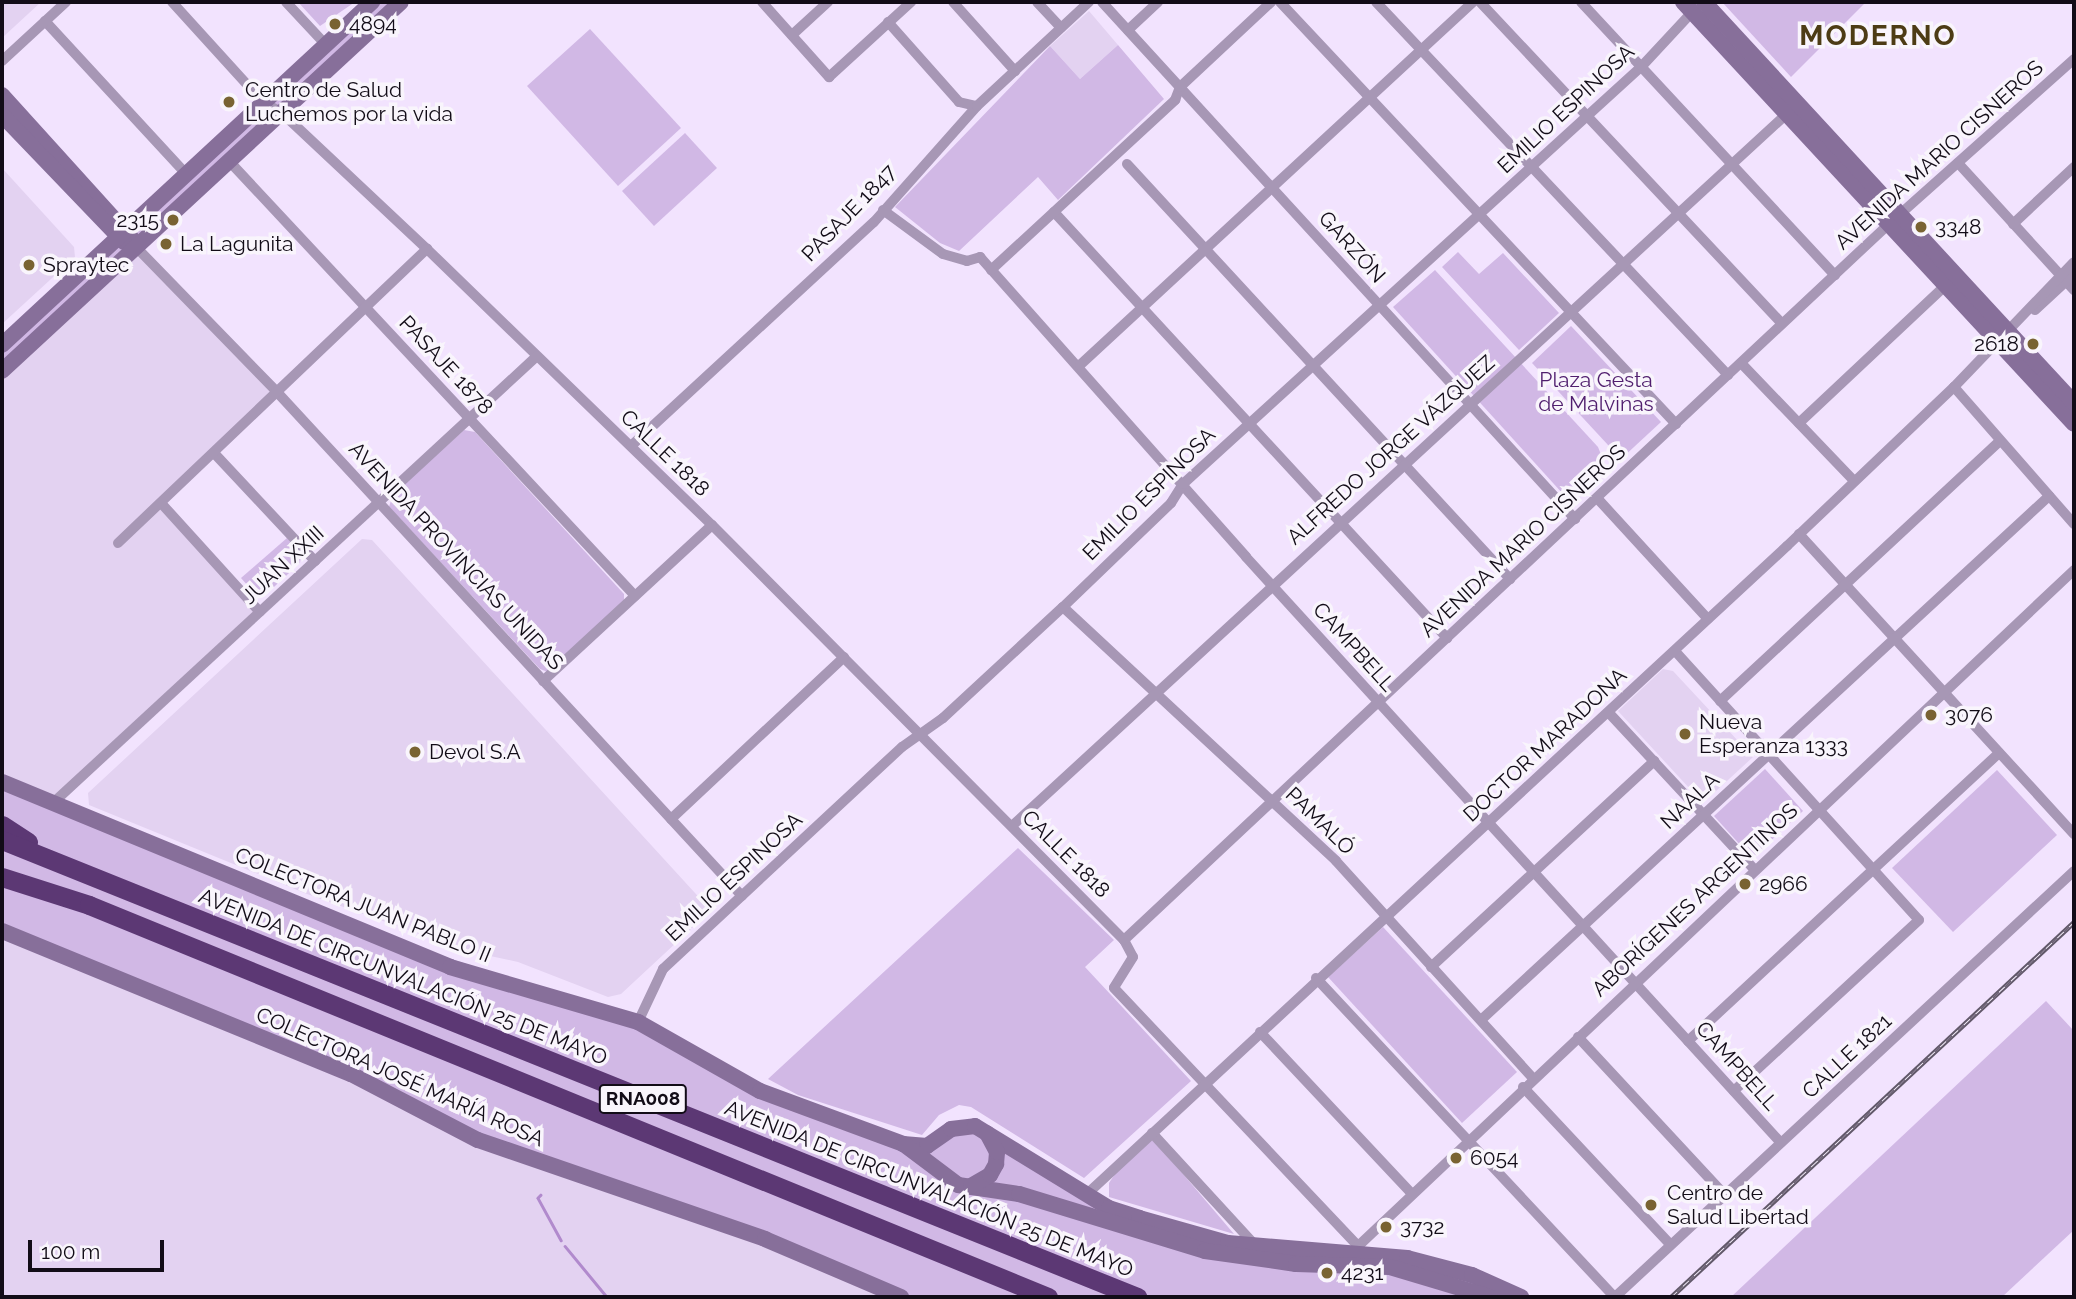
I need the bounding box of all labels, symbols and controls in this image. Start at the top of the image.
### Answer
place label: 4894 [349,11,397,37]
marker: 4894 [327,16,343,32]
district label: MODERNO [1800,19,1956,53]
street label: EMILIO ESPINOSA [1493,39,1639,179]
street label: AVENIDA MARIO CISNEROS [1830,55,2048,255]
place label: Centro de Salud Luchemos por la vida [245,77,454,127]
marker: Centro de Salud Luchemos por la vida [219,92,239,112]
street label: PASAJE 1847 [797,159,901,267]
street label: GARZÓN [1313,206,1391,288]
place label: 2315 [116,207,159,233]
marker: 2315 [165,212,181,228]
place label: 3348 [1935,214,1981,240]
marker: 3348 [1913,219,1929,235]
place label: La Lagunita [180,231,293,257]
marker: La Lagunita [158,236,174,252]
place label: Spraytec [43,252,129,278]
marker: Spraytec [21,257,37,273]
street label: PASAJE 1878 [394,310,498,420]
place label: 2618 [1974,331,2019,357]
marker: 2618 [2025,336,2041,352]
street label: ALFREDO JORGE VÁZQUEZ [1282,350,1500,550]
park label: Plaza Gesta de Malvinas [1538,367,1654,417]
street label: CALLE 1818 [615,404,715,502]
street label: EMILIO ESPINOSA [1077,422,1221,566]
street label: AVENIDA PROVINCIAS UNIDAS [343,436,569,676]
street label: AVENIDA MARIO CISNEROS [1415,439,1631,643]
street label: JUAN XXIII [237,521,329,609]
street label: CAMPBELL [1307,597,1401,697]
street label: DOCTOR MARADONA [1458,663,1632,827]
place label: 3076 [1945,702,1993,728]
marker: 3076 [1923,707,1939,723]
place label: Nueva Esperanza 1333 [1699,709,1848,759]
marker: Nueva Esperanza 1333 [1677,726,1693,742]
place label: Devol S.A [429,739,521,765]
marker: Devol S.A [407,744,423,760]
street label: NAALA [1655,768,1725,834]
street label: PAMALÓ [1280,782,1360,860]
street label: ABORÍGENES ARGENTINOS [1587,798,1803,1002]
street label: CALLE 1818 [1017,805,1115,903]
street label: EMILIO ESPINOSA [661,807,807,947]
street label: COLECTORA JUAN PABLO II [231,842,495,968]
place label: 2966 [1759,871,1808,897]
marker: 2966 [1737,876,1753,892]
street label: AVENIDA DE CIRCUNVALACIÓN 25 DE MAYO [195,883,611,1071]
street label: COLECTORA JOSÉ MARÍA ROSA [251,1002,549,1152]
street label: CALLE 1821 [1797,1008,1897,1104]
street label: CAMPBELL [1690,1016,1784,1116]
road number: RNA008 [598,1084,688,1114]
street label: AVENIDA DE CIRCUNVALACIÓN 25 DE MAYO [721,1095,1137,1283]
place label: 6054 [1470,1145,1518,1171]
marker: 6054 [1448,1150,1464,1166]
place label: Centro de Salud Libertad [1667,1180,1809,1230]
marker: Centro de Salud Libertad [1641,1195,1661,1215]
place label: 3732 [1400,1214,1444,1240]
marker: 3732 [1378,1219,1394,1235]
scale bar [32,1226,168,1270]
text: 100 m [41,1239,100,1264]
place label: 4231 [1341,1260,1384,1286]
marker: 4231 [1319,1265,1335,1281]

